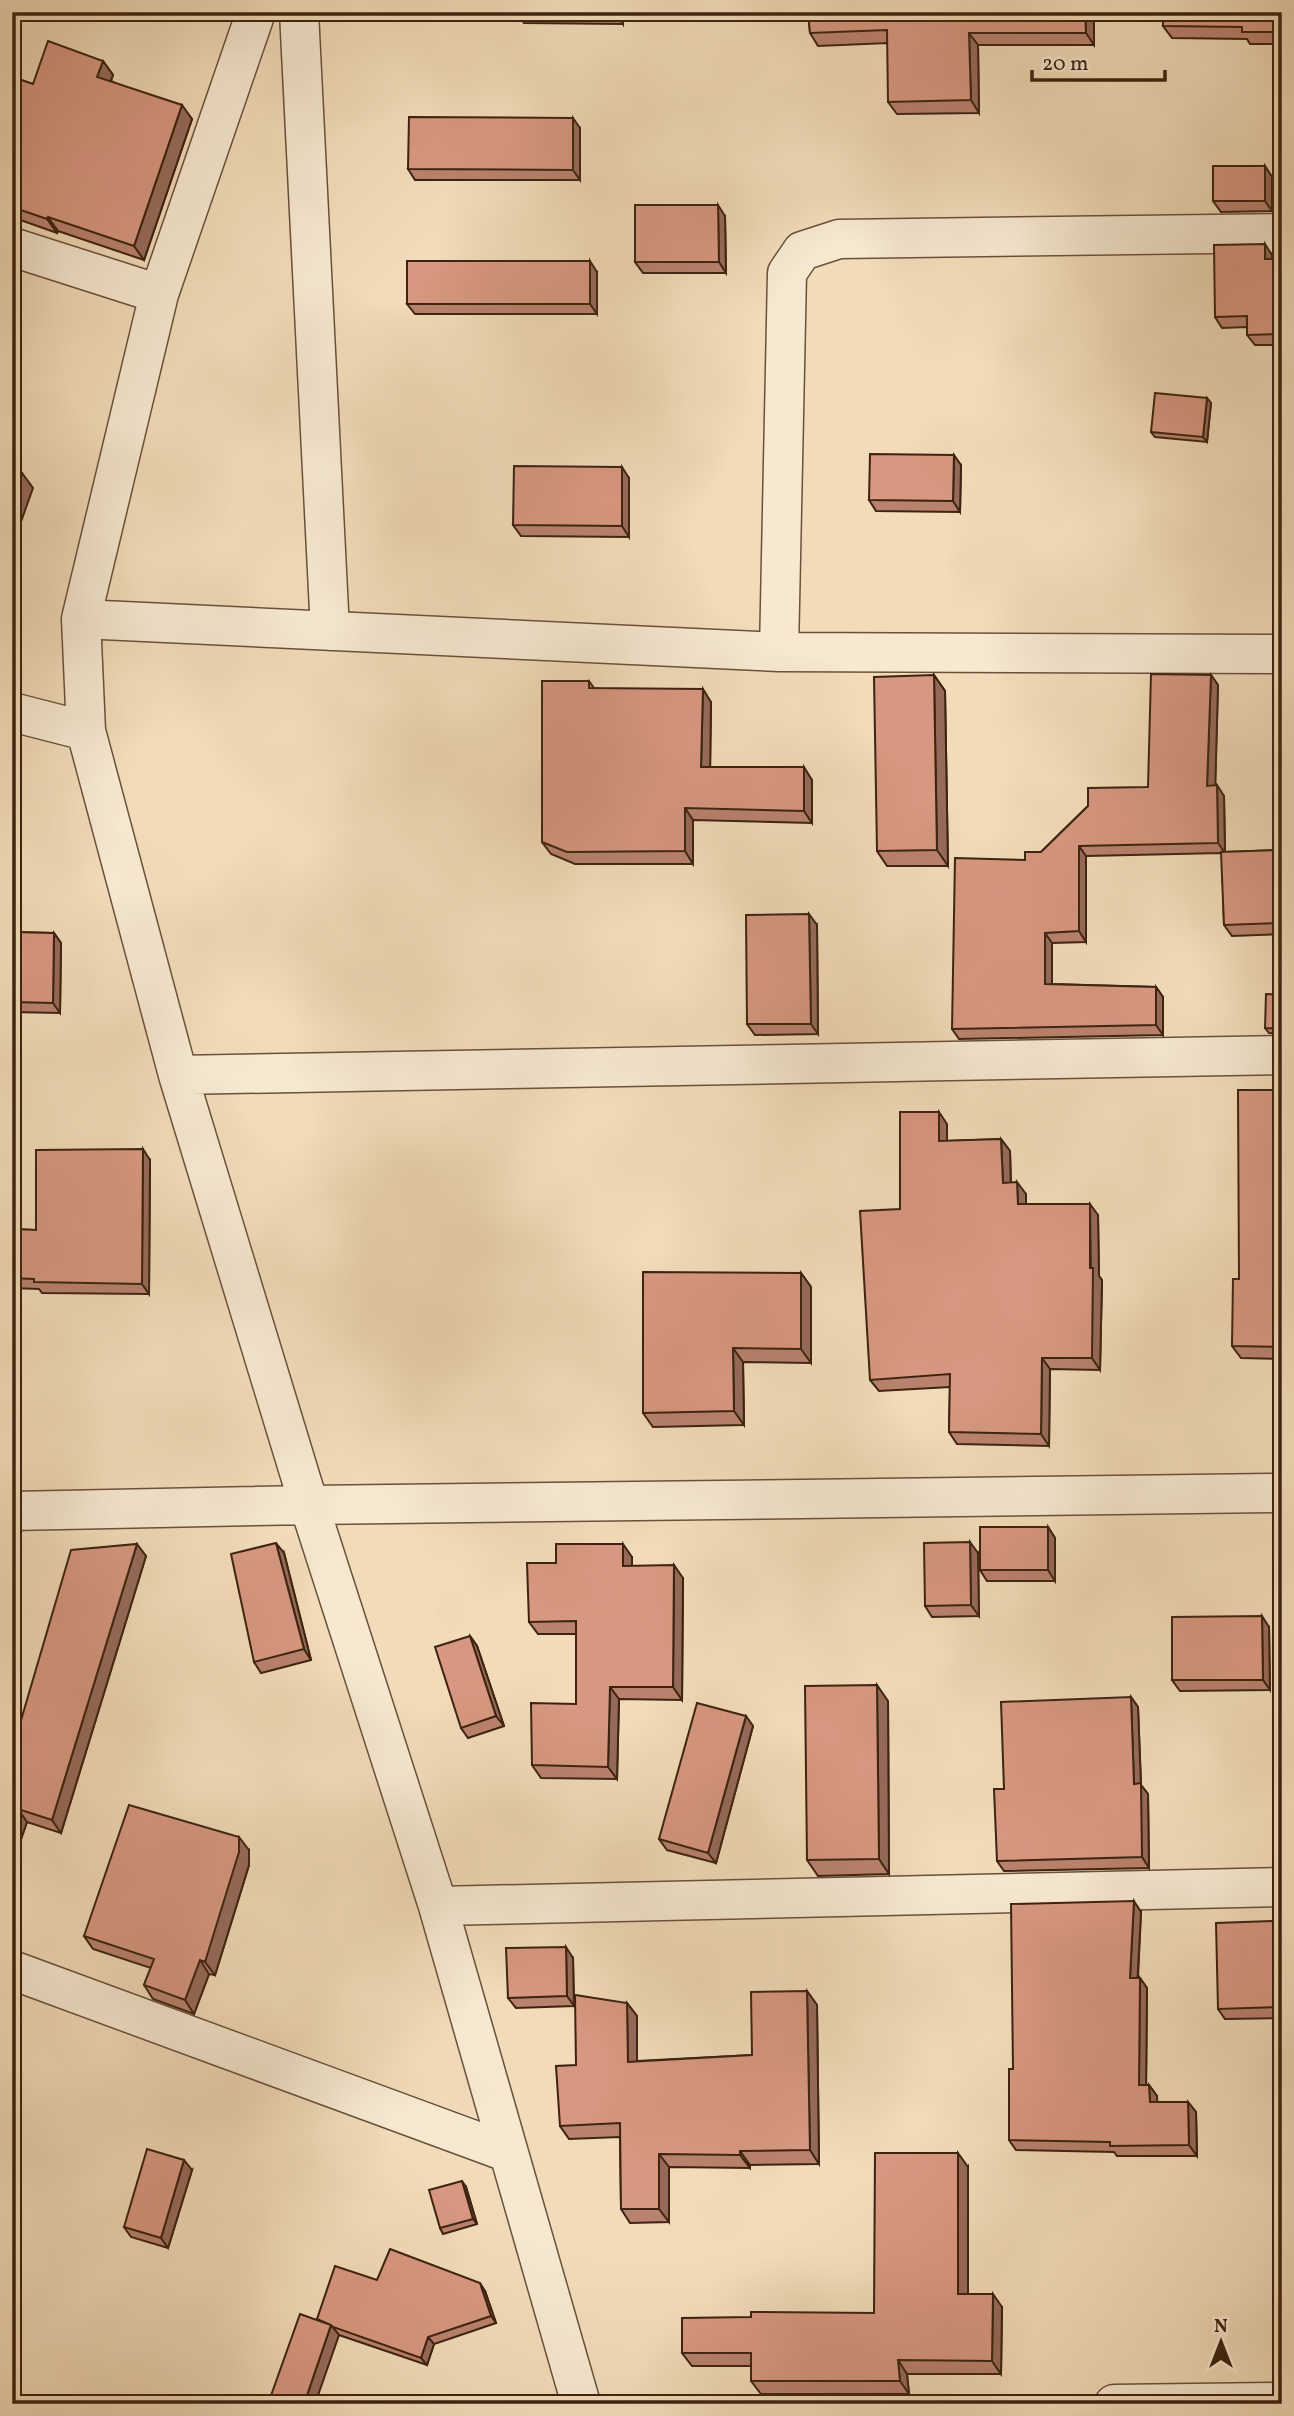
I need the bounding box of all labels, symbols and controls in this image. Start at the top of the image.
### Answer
scale bar [1032,38,1164,82]
text: 20 m [1042,50,1088,79]
north arrow [1186,2308,1256,2378]
text: N [1214,2314,1228,2340]

